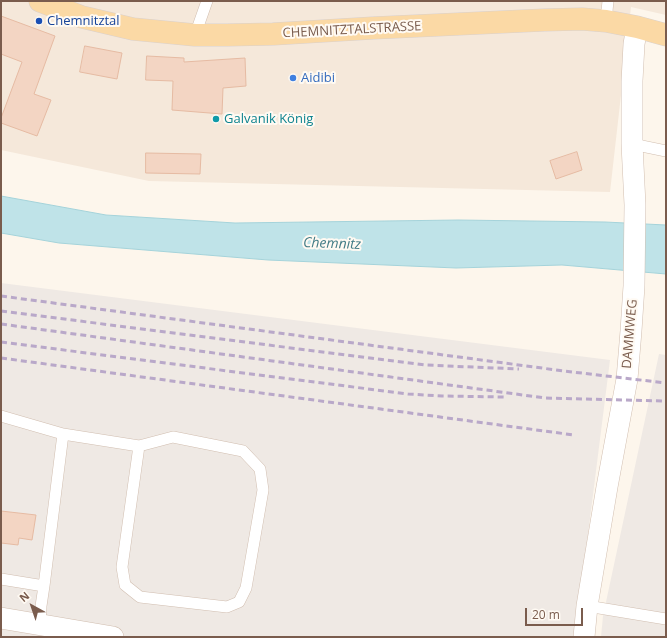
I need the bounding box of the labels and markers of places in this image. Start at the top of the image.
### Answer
place label: Chemnitztal [47,13,120,29]
marker: Chemnitztal [34,16,44,26]
place label: Aidibi [301,70,335,86]
marker: Aidibi [288,73,298,83]
place label: Galvanik König [224,111,313,127]
marker: Galvanik König [211,114,221,124]

